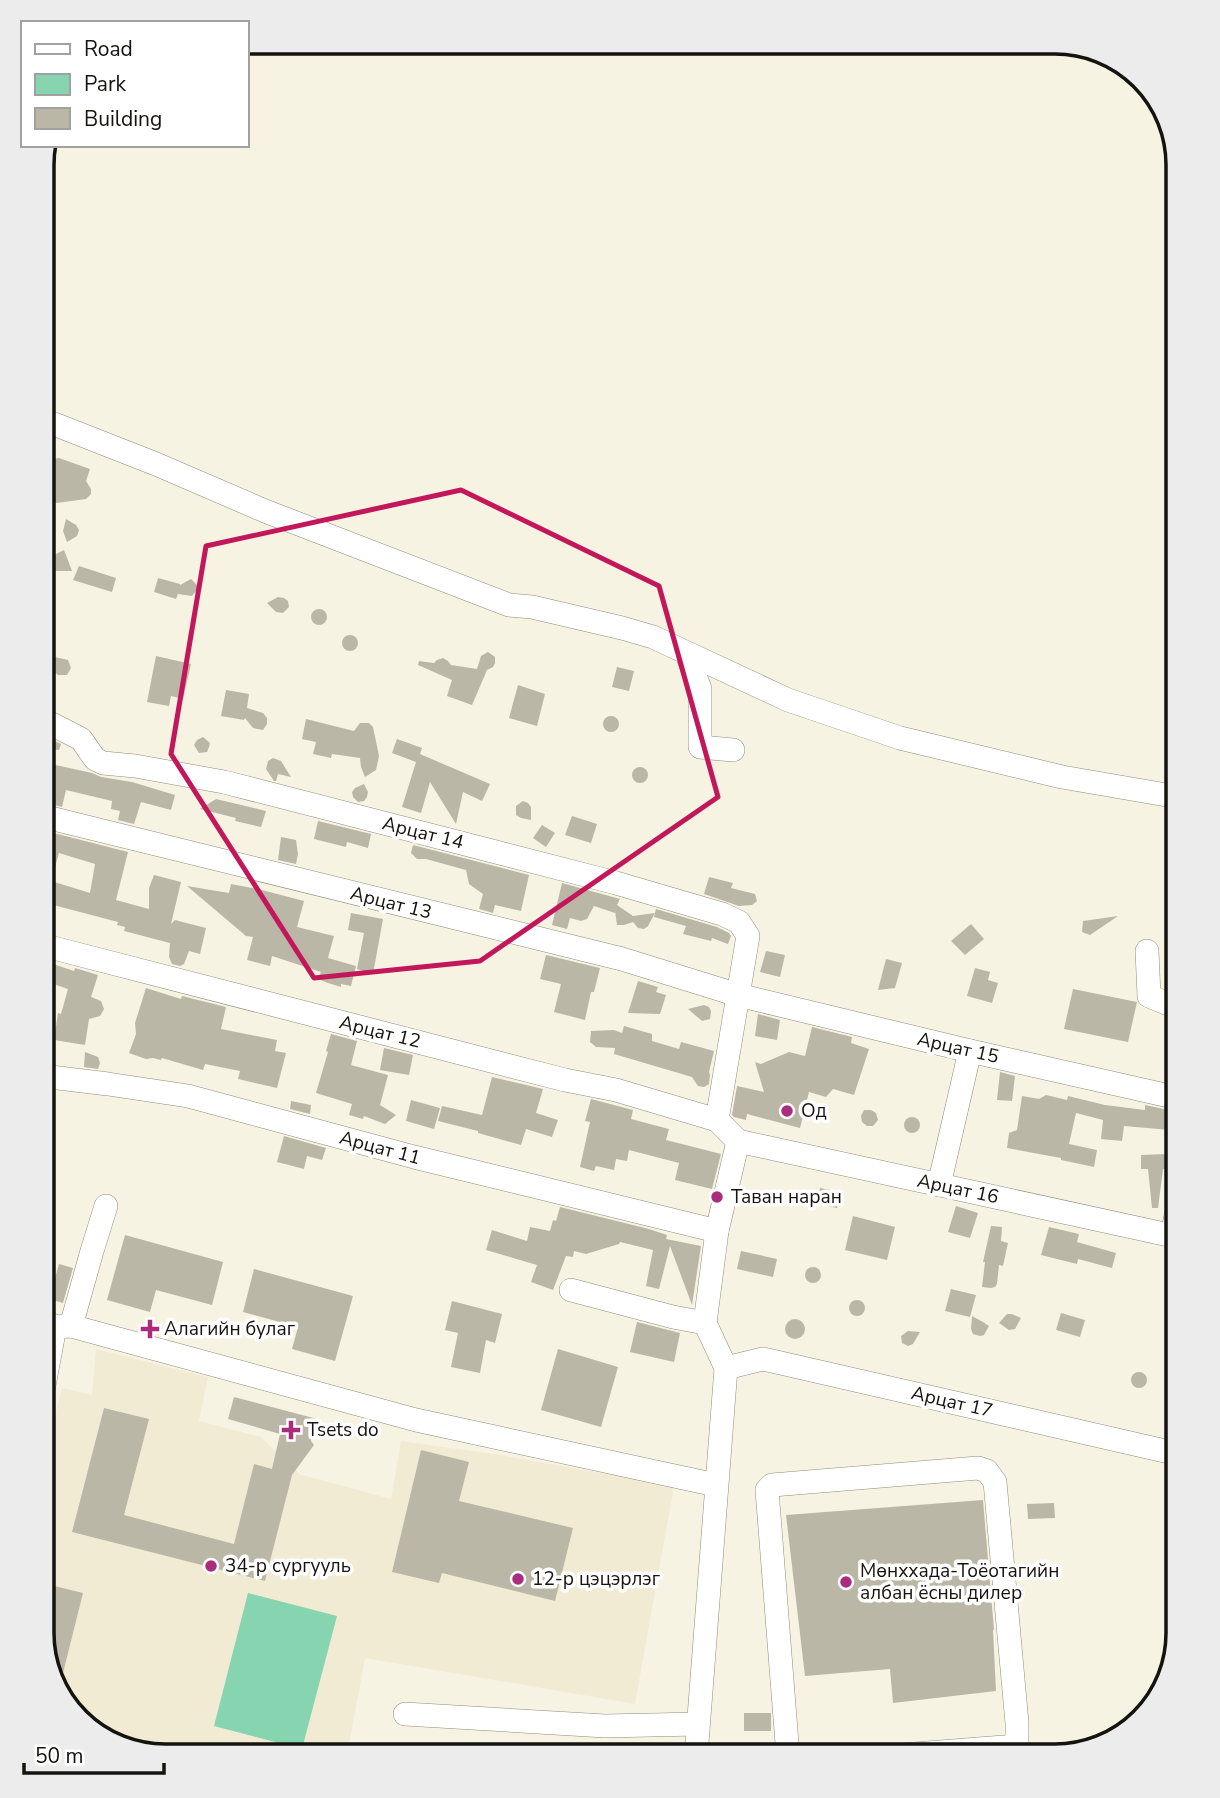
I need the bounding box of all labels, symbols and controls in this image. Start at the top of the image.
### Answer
legend [21,21,248,147]
text: Road [84,35,133,63]
text: Park [84,70,126,98]
text: Building [84,105,162,133]
street label: Арцат 14 [380,810,466,856]
street label: Арцат 13 [348,880,434,926]
street label: Арцат 12 [337,1009,423,1055]
street label: Арцат 15 [915,1026,1001,1070]
place label: Од [801,1098,827,1124]
marker: Од [779,1103,795,1119]
street label: Арцат 11 [337,1125,423,1171]
street label: Арцат 16 [915,1168,1001,1210]
place label: Таван наран [731,1184,842,1210]
marker: Таван наран [709,1189,725,1205]
place label: Алагийн булаг [164,1316,295,1342]
marker: Алагийн булаг [142,1321,158,1337]
street label: Арцат 17 [909,1380,995,1424]
place label: Tsets do [307,1417,379,1443]
marker: Tsets do [281,1420,301,1440]
place label: 34-р сургууль [225,1553,351,1579]
marker: 34-р сургууль [203,1558,219,1574]
place label: Мөнххада-Тоёотагийн албан ёсны дилер [860,1558,1059,1606]
place label: 12-р цэцэрлэг [532,1566,660,1592]
marker: 12-р цэцэрлэг [510,1571,526,1587]
marker: Мөнххада-Тоёотагийн албан ёсны дилер [838,1574,854,1590]
scale bar [24,1731,164,1775]
text: 50 m [35,1742,84,1770]

